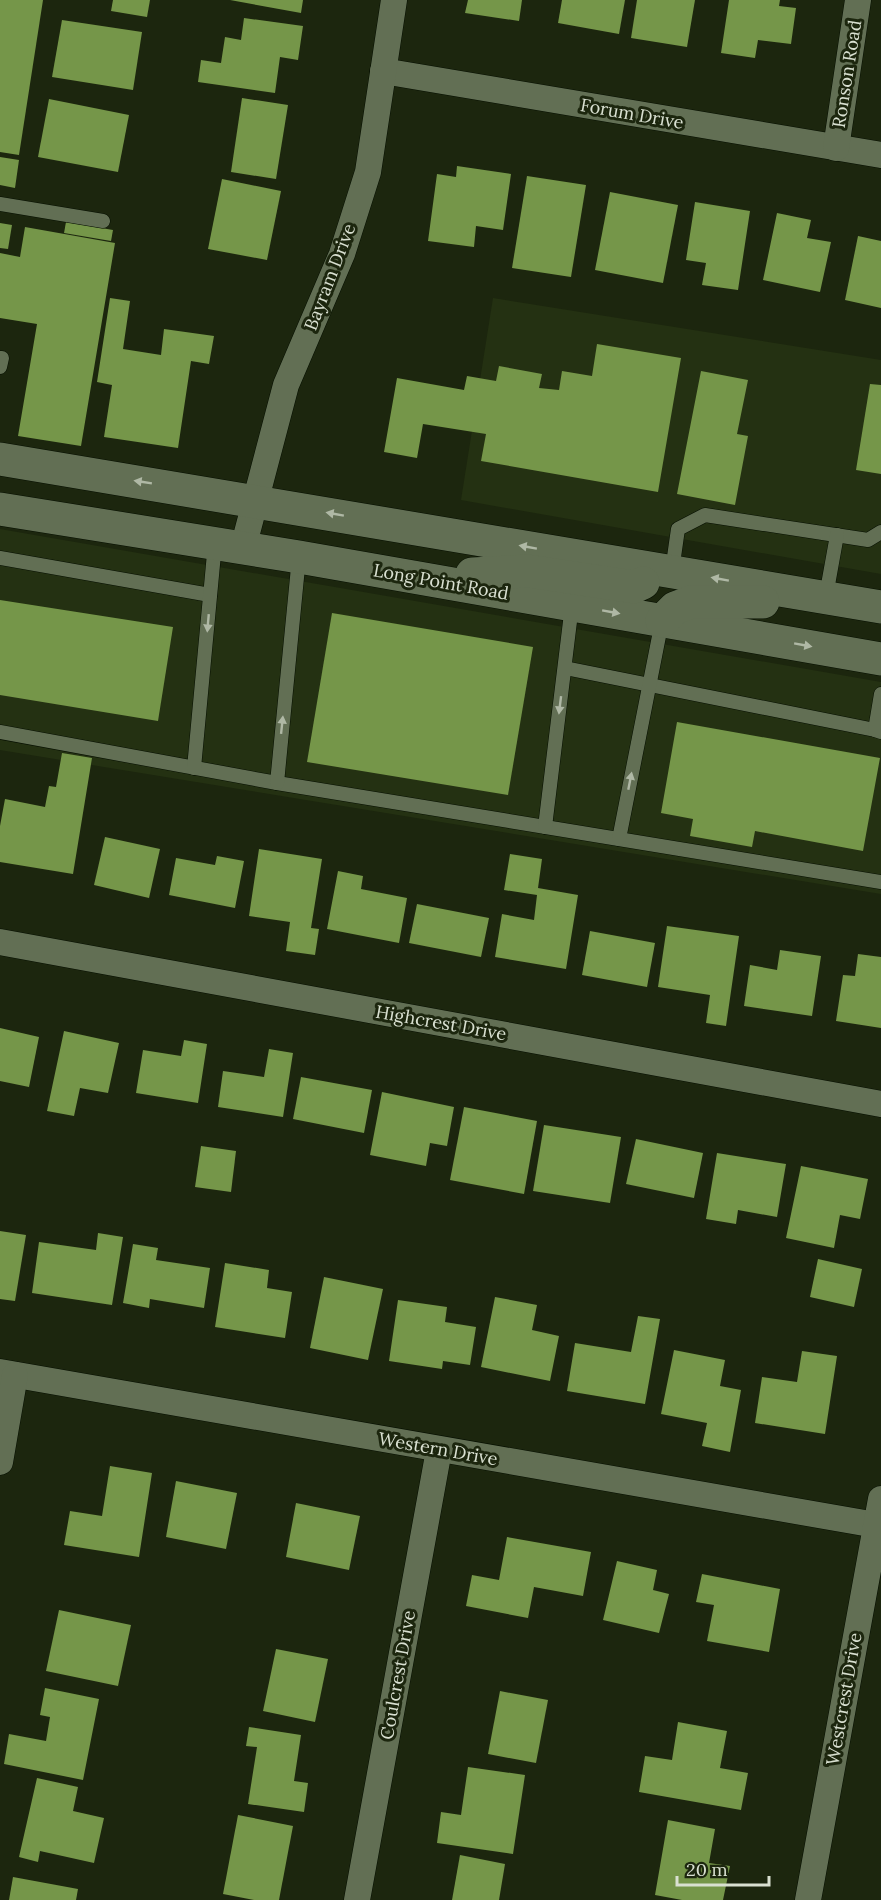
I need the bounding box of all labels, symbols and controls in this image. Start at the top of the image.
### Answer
street label: Ronson Road [827,18,866,130]
street label: Forum Drive [579,93,686,134]
street label: Bayram Drive [299,220,361,334]
one-way arrow [133,478,152,487]
one-way arrow [326,509,345,518]
one-way arrow [518,542,537,551]
street label: Long Point Road [372,558,511,605]
one-way arrow [710,574,729,583]
one-way arrow [602,607,621,616]
one-way arrow [203,613,213,632]
one-way arrow [794,641,813,650]
one-way arrow [556,695,565,714]
one-way arrow [277,715,287,734]
one-way arrow [626,772,635,791]
street label: Highcrest Drive [374,1000,508,1045]
street label: Western Drive [377,1427,500,1470]
street label: Coulcrest Drive [375,1608,420,1741]
street label: Westcrest Drive [821,1631,867,1767]
scale bar [677,1849,768,1887]
text: 20 m [686,1858,728,1881]

